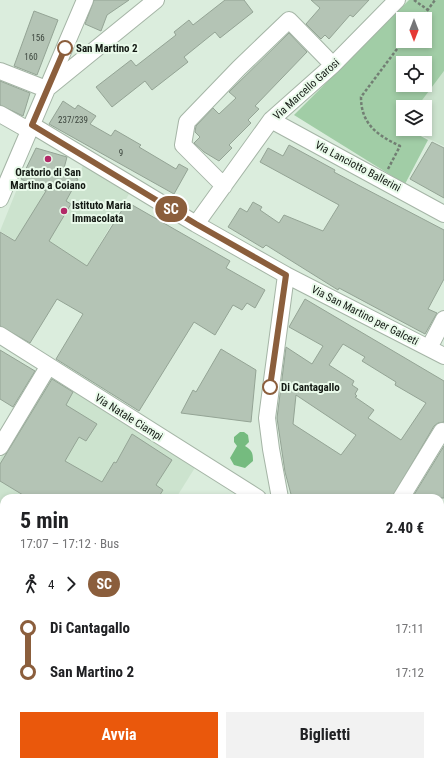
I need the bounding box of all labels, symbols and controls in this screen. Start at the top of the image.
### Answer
north arrow [396,12,432,48]
map controls [396,12,432,136]
house number: 156 [31,33,45,43]
marker: San Martino 2 [57,40,73,56]
place label: San Martino 2 [76,42,138,55]
house number: 160 [24,52,38,62]
street label: Via Marcello Garosi [271,56,342,123]
button: locate [396,56,432,92]
button: layers [396,100,432,136]
house number: 237/239 [58,115,88,125]
street label: Via Lanciotto Ballerini [313,138,403,195]
house number: 9 [119,148,123,158]
marker: Oratorio di San Martino a Coiano [43,154,53,164]
place label: Oratorio di San Martino a Coiano [10,166,86,192]
line badge: SC [153,196,189,222]
place label: Istituto Maria Immacolata [72,199,131,225]
text: SC [163,201,179,217]
marker: Istituto Maria Immacolata [59,206,69,216]
street label: Via San Martino per Galceti [309,283,420,348]
marker: Di Cantagallo [262,379,278,395]
place label: Di Cantagallo [281,381,340,394]
street label: Via Natale Ciampi [92,391,165,443]
text: 5 min [20,508,69,533]
text: 2.40 € [386,519,424,537]
text: 17:07 – 17:12 · Bus [20,536,119,551]
icon: walk [20,573,42,595]
icon: forward [60,573,82,595]
text: SC [96,576,112,592]
text: 4 [48,577,54,592]
text: Di Cantagallo [50,619,130,637]
text: 17:11 [395,621,424,636]
text: San Martino 2 [50,663,134,681]
text: 17:12 [395,665,424,680]
button: Avvia [20,712,218,758]
button: Biglietti [226,712,424,758]

